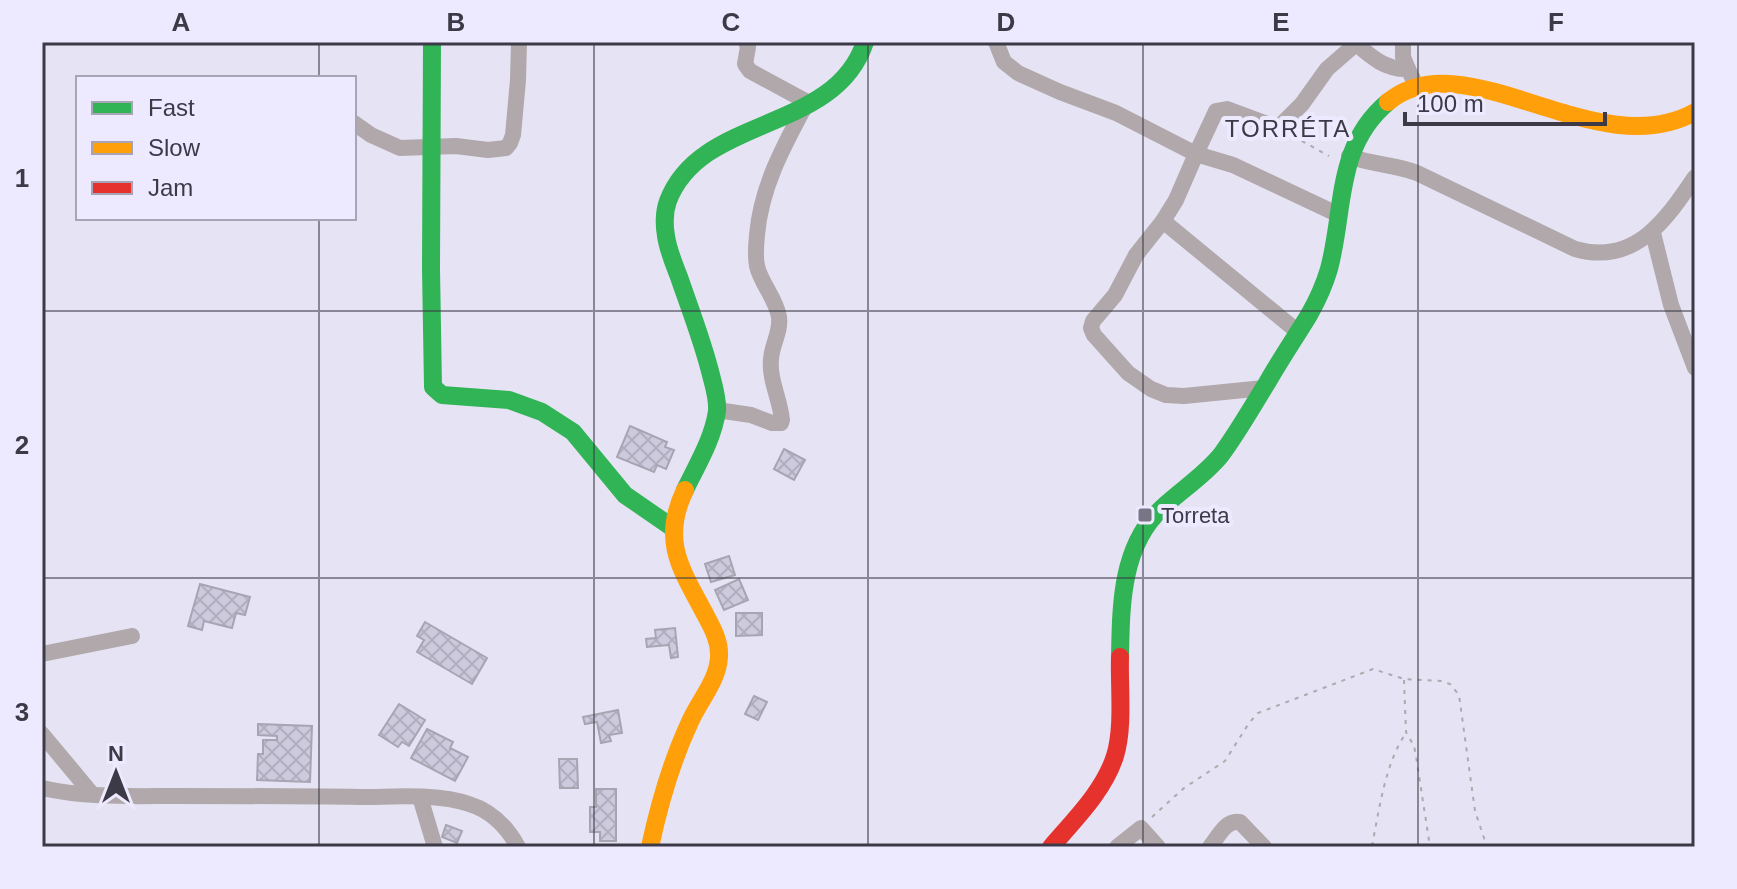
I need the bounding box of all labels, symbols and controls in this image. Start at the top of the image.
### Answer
text: A [172,7,191,37]
text: B [447,7,465,37]
text: C [722,7,741,37]
text: D [997,7,1015,37]
text: E [1272,7,1290,37]
text: F [1548,7,1564,37]
legend [76,76,356,220]
scale bar [1405,76,1605,126]
text: 100 m [1417,90,1484,117]
text: Fast [148,94,195,121]
district label: TORRÉTA [1225,115,1351,142]
text: Slow [148,134,201,161]
text: 1 [15,163,29,193]
text: Jam [148,174,193,201]
text: 2 [15,430,29,460]
place label: Torreta [1161,503,1230,528]
marker: Torreta [1136,506,1154,524]
text: 3 [15,697,29,727]
north arrow [76,733,156,813]
text: N [108,741,124,766]

